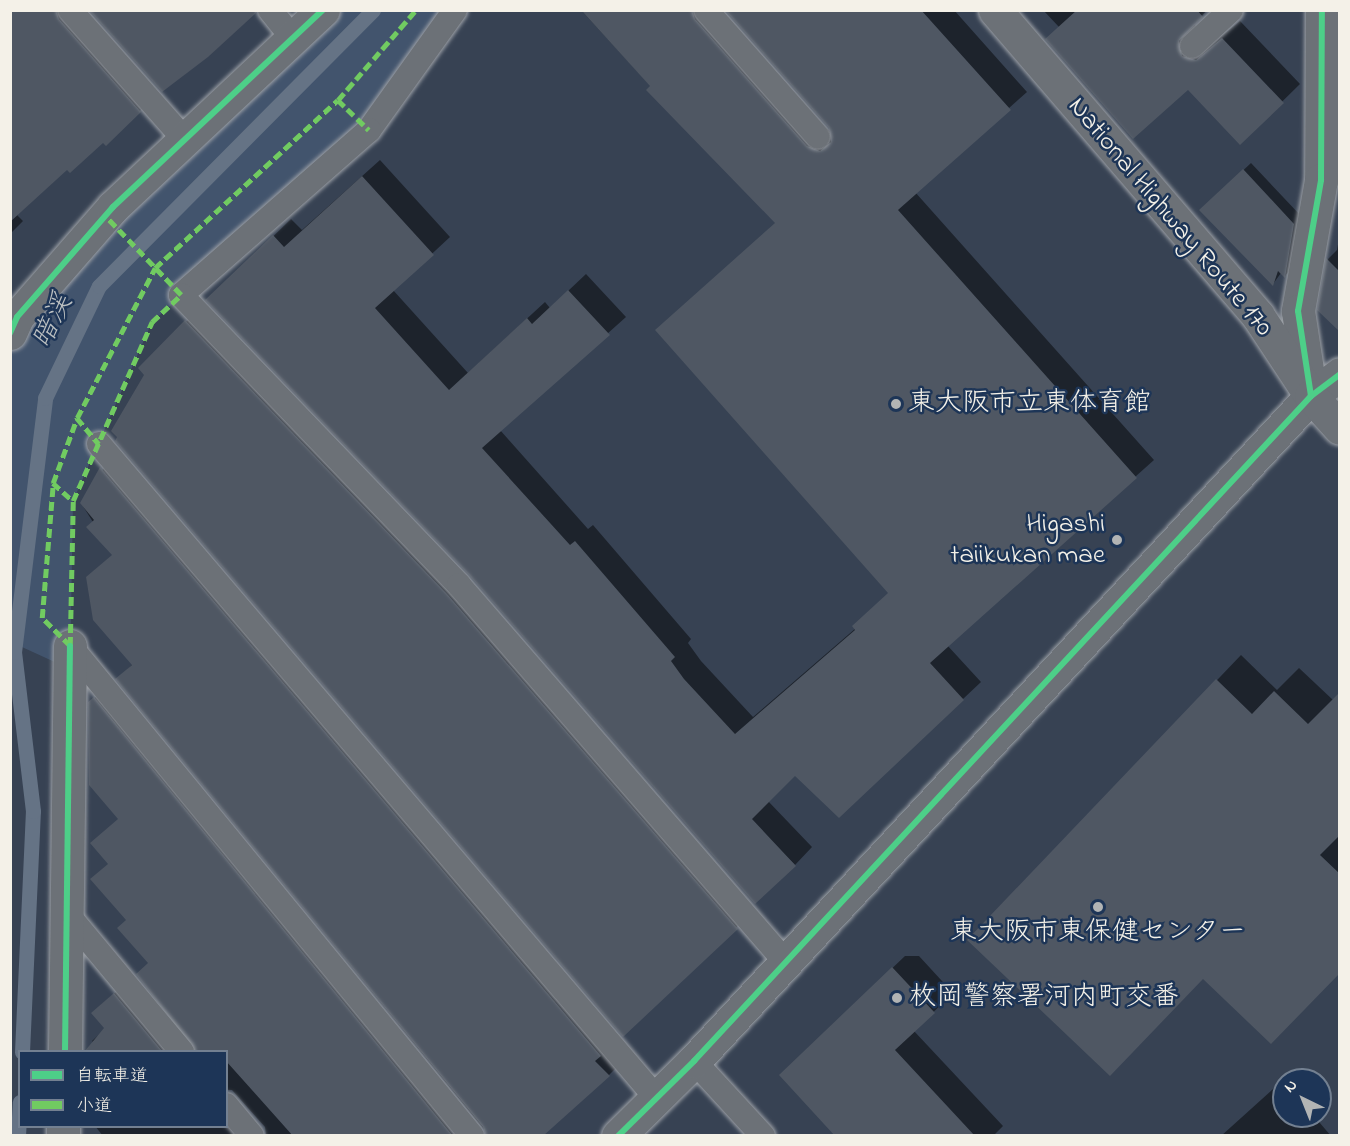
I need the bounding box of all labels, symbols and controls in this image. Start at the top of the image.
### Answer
street label: National Highway Route 170 [1061,91,1279,343]
water label: 暗渓 [27,289,81,355]
place label: 東大阪市立東体育館 [908,388,1151,420]
marker: 東大阪市立東体育館 [889,397,903,411]
place label: Higashi taiikukan mae [950,508,1105,571]
marker: Higashi taiikukan mae [1110,533,1124,547]
marker: 東大阪市東保健センター [1091,900,1105,914]
place label: 東大阪市東保健センター [950,917,1246,949]
place label: 枚岡警察署河内町交番 [909,982,1179,1014]
marker: 枚岡警察署河内町交番 [890,991,904,1005]
legend [18,1050,228,1128]
text: 自転車道 [76,1064,148,1090]
north arrow [1272,1068,1332,1128]
text: N [1279,1074,1303,1099]
text: 小道 [76,1094,112,1120]

